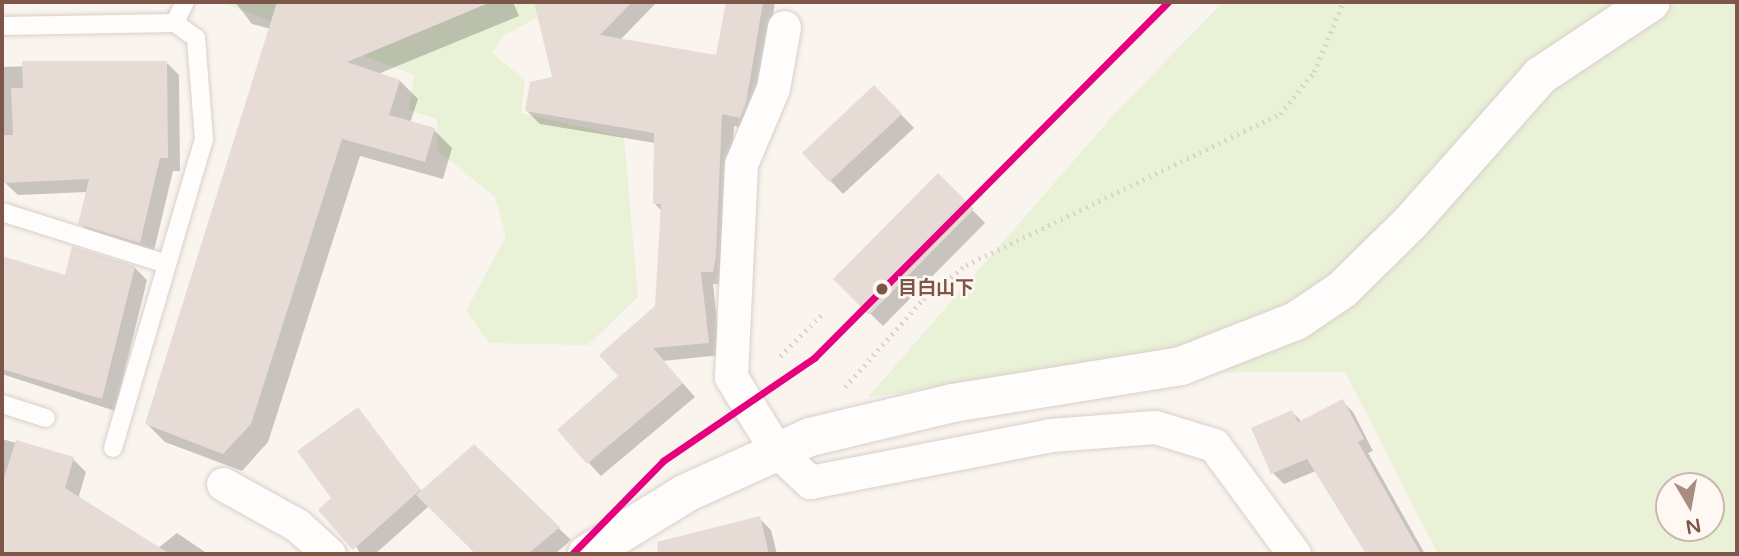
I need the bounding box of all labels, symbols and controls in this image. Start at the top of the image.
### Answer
place label: 目白山下 [898,278,974,300]
marker: 目白山下 [872,279,892,299]
north arrow [1655,472,1725,542]
text: N [1684,514,1703,538]

